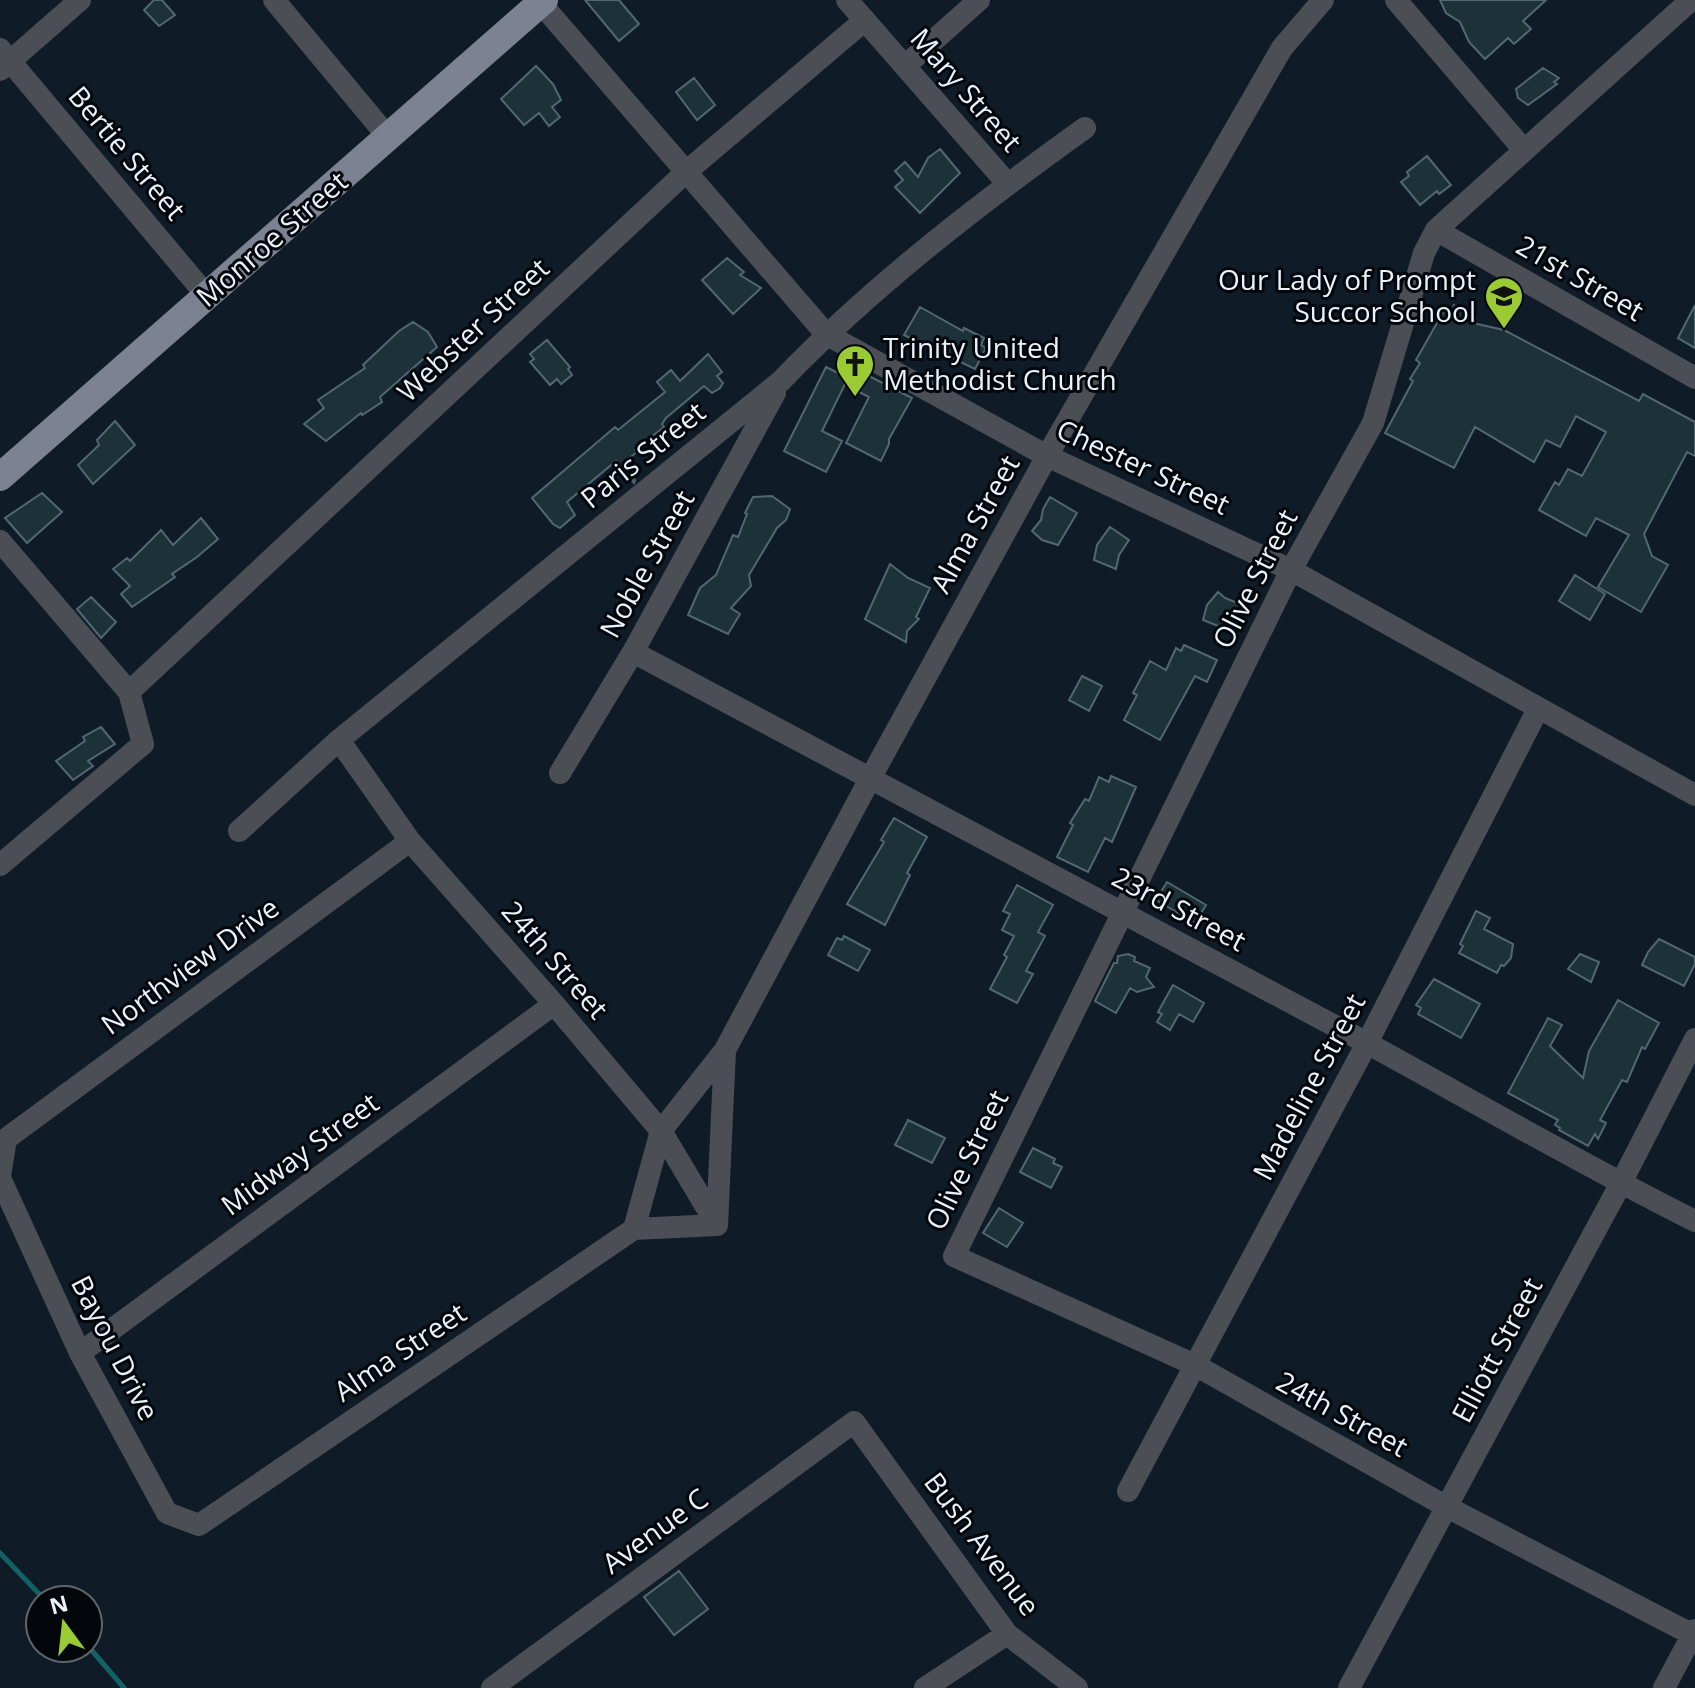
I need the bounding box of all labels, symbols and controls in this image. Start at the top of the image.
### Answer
street label: Mary Street [903,20,1031,159]
street label: Bertie Street [61,78,195,227]
street label: Monroe Street [188,162,355,314]
street label: 21st Street [1510,225,1651,329]
street label: Webster Street [388,249,556,410]
place label: Our Lady of Prompt Succor School [1218,260,1476,330]
school or university icon: Our Lady of Prompt Succor School [1483,275,1525,330]
place label: Trinity United Methodist Church [883,328,1117,398]
church icon: Trinity United Methodist Church [834,343,876,398]
street label: Paris Street [572,392,713,516]
street label: Chester Street [1051,409,1236,523]
street label: Alma Street [921,448,1028,599]
street label: Noble Street [590,483,702,644]
street label: Olive Street [1203,503,1305,654]
street label: 23rd Street [1106,857,1253,959]
street label: Northview Drive [93,888,286,1043]
street label: 24th Street [494,892,618,1026]
street label: Madeline Street [1243,987,1373,1186]
street label: Midway Street [213,1083,386,1223]
street label: Olive Street [916,1083,1016,1236]
street label: Bayou Drive [63,1269,169,1426]
street label: Elliott Street [1442,1270,1550,1429]
street label: Alma Street [326,1293,473,1409]
street label: 24th Street [1270,1361,1415,1465]
street label: Bush Avenue [916,1464,1049,1623]
street label: Avenue C [594,1479,715,1582]
north arrow [24,1584,104,1664]
text: N [46,1587,71,1621]

